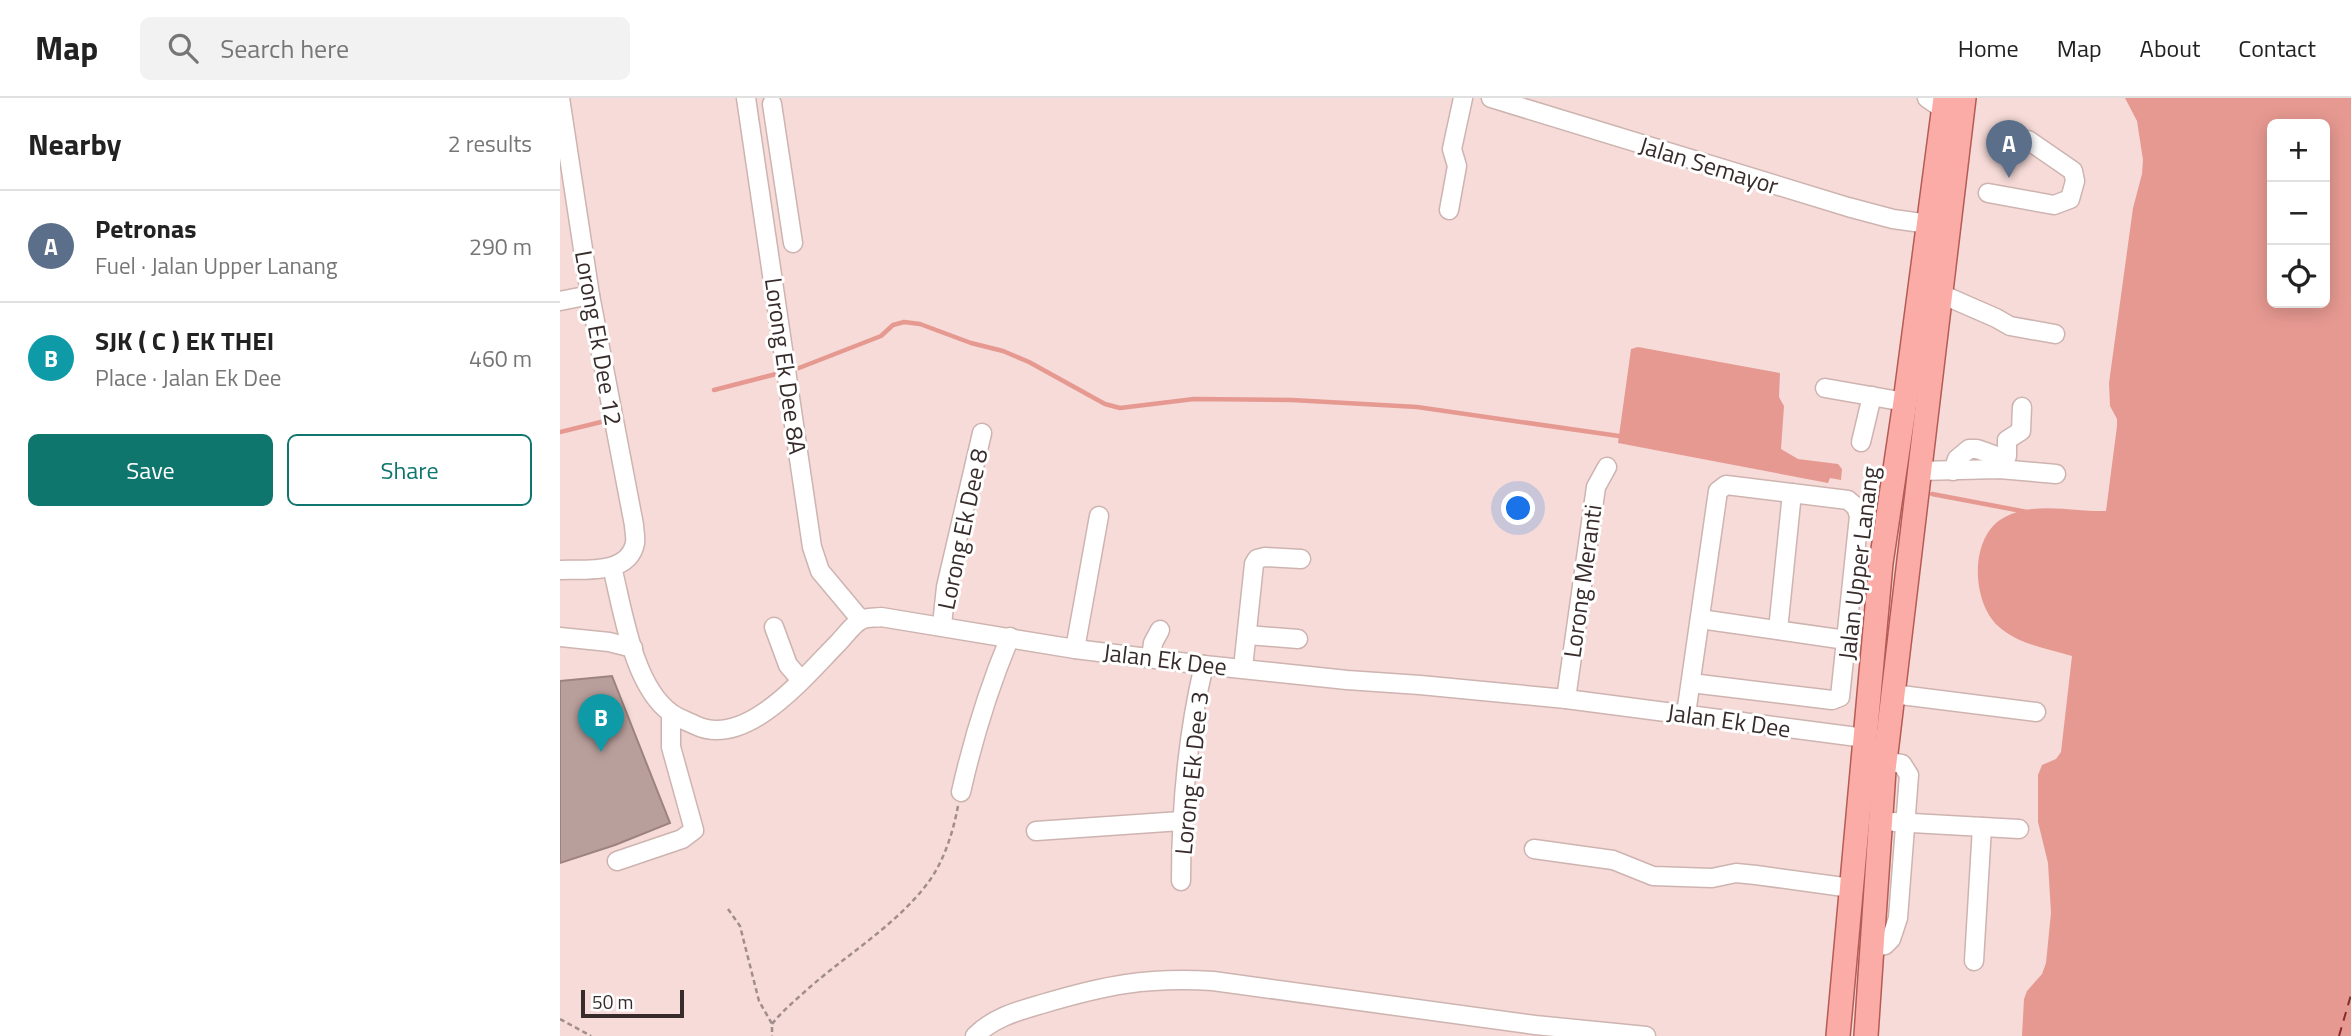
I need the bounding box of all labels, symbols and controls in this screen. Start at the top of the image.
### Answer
search box [140,17,630,80]
text: Map [35,23,98,73]
icon: search [164,29,202,67]
text: Search here [220,29,349,68]
text: Home [1958,30,2019,66]
text: Map [2057,30,2102,66]
text: About [2140,30,2200,66]
text: Contact [2238,30,2316,66]
map controls [2267,119,2330,308]
button: + [2267,119,2330,182]
pin: A [1986,120,2032,178]
text: Nearby [28,121,121,167]
text: 2 results [448,126,532,161]
street label: Jalan Semayor [1635,127,1783,203]
button: − [2267,182,2330,245]
text: Petronas [95,209,196,248]
text: A [44,229,58,264]
text: 290 m [469,229,532,264]
button: locate [2267,245,2330,308]
text: Fuel · Jalan Upper Lanang [95,248,338,283]
street label: Lorong Ek Dee 12 [566,248,632,428]
street label: Lorong Ek Dee 8A [756,275,816,457]
text: SJK ( C ) EK THEI [95,321,274,360]
text: B [44,341,58,376]
text: 460 m [469,341,532,376]
text: Place · Jalan Ek Dee [95,360,281,395]
button: Save [28,434,273,506]
button: Share [287,434,532,506]
street label: Lorong Ek Dee 8 [927,445,997,613]
street label: Jalan Upper Lanang [1828,464,1888,662]
your location [1501,491,1535,525]
street label: Lorong Meranti [1553,502,1611,660]
street label: Jalan Ek Dee [1101,634,1229,684]
street label: Lorong Ek Dee 3 [1165,690,1217,856]
pin: B [578,694,624,752]
street label: Jalan Ek Dee [1665,694,1793,746]
scale bar [581,987,684,1019]
text: 50 m [592,987,633,1016]

